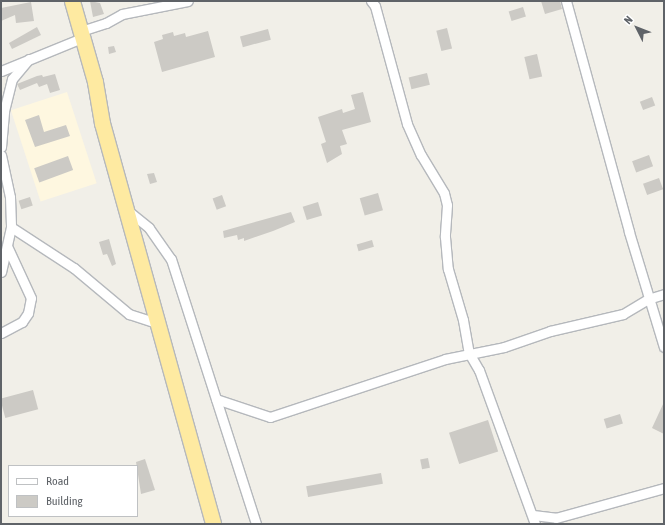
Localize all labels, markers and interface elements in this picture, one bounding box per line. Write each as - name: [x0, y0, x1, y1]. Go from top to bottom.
- north arrow: [617, 8, 657, 48]
- text: N: [621, 14, 635, 26]
- legend: [8, 465, 138, 517]
- text: Road: [46, 474, 69, 488]
- text: Building: [46, 494, 83, 508]

